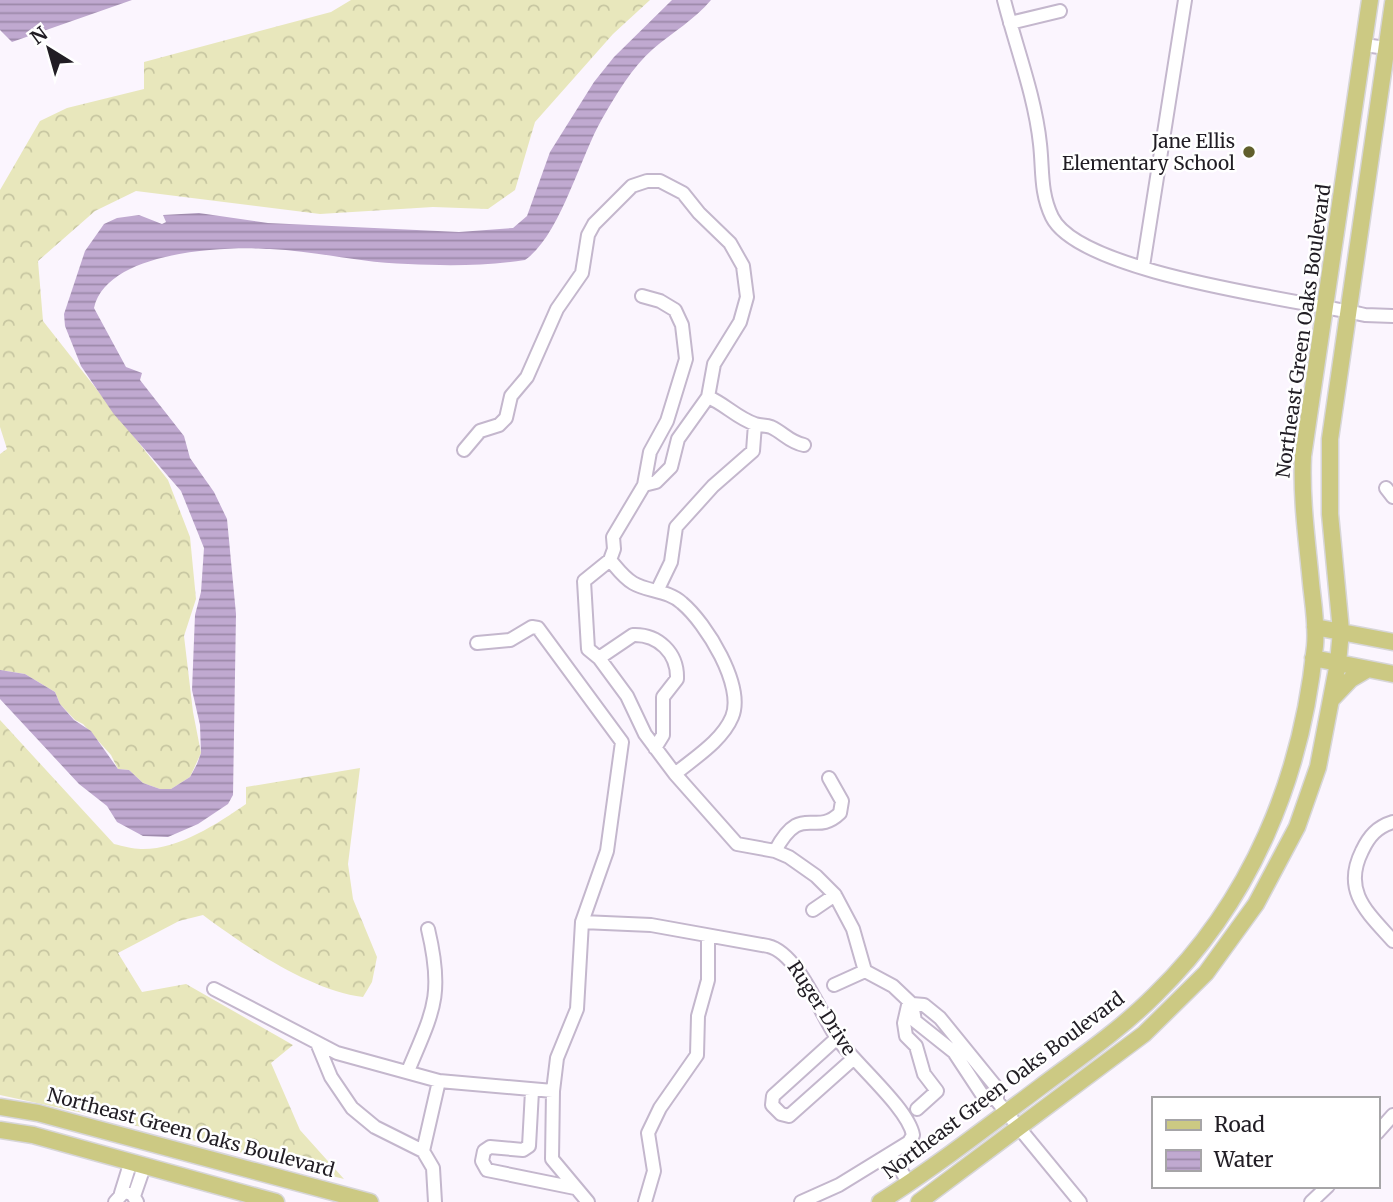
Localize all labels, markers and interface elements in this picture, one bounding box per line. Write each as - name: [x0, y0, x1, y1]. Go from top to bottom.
- north arrow: [14, 14, 84, 84]
- text: N: [26, 21, 52, 50]
- place label: Jane Ellis Elementary School: [1062, 129, 1235, 175]
- marker: Jane Ellis Elementary School: [1241, 144, 1257, 160]
- street label: Northeast Green Oaks Boulevard: [1270, 183, 1336, 479]
- street label: Ruger Drive: [782, 956, 862, 1060]
- street label: Northeast Green Oaks Boulevard: [877, 986, 1129, 1184]
- street label: Northeast Green Oaks Boulevard: [45, 1082, 337, 1182]
- legend: [1152, 1097, 1379, 1188]
- text: Road: [1214, 1111, 1265, 1138]
- text: Water: [1213, 1146, 1273, 1173]

